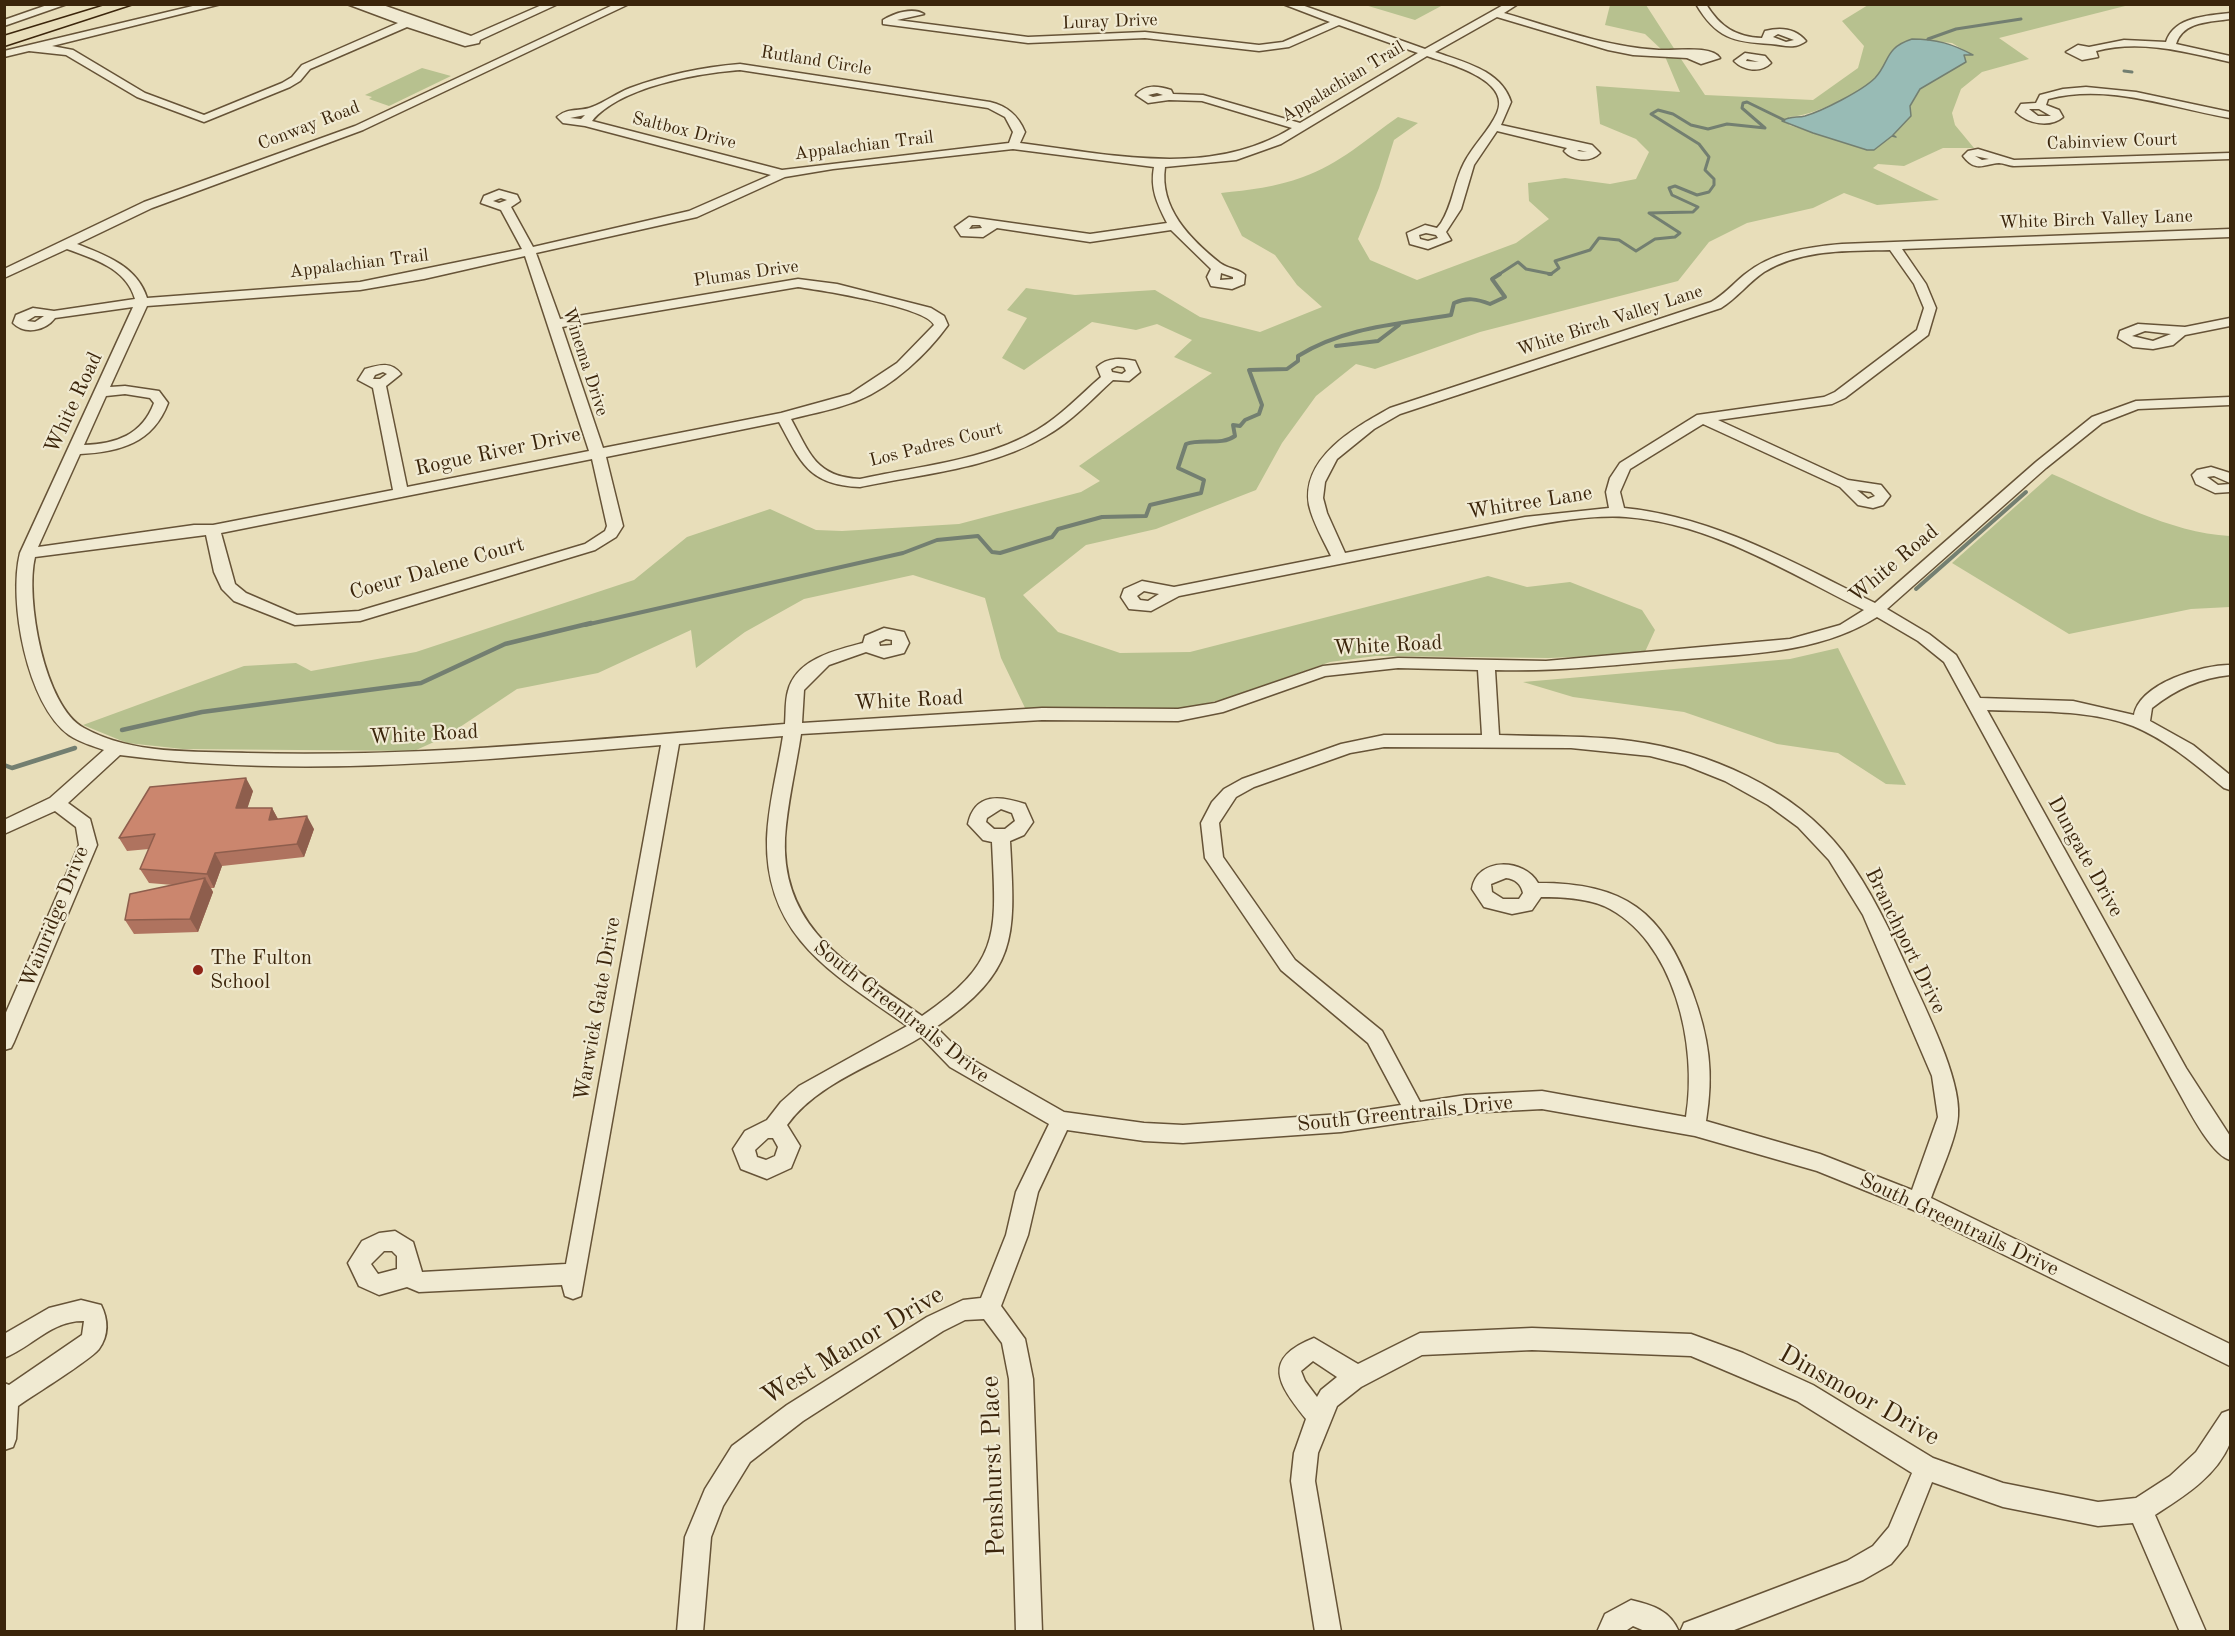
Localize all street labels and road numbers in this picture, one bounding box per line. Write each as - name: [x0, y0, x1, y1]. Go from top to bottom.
- street label: Luray Drive: [1062, 10, 1158, 34]
- street label: Appalachian Trail: [1277, 37, 1409, 127]
- street label: Rutland Circle: [759, 42, 873, 80]
- street label: Conway Road: [255, 97, 363, 155]
- street label: Saltbox Drive: [630, 108, 738, 154]
- street label: Appalachian Trail: [793, 127, 935, 165]
- street label: Cabinview Court: [2046, 129, 2178, 155]
- street label: White Birch Valley Lane: [1999, 206, 2193, 234]
- street label: Appalachian Trail: [288, 245, 430, 283]
- street label: Plumas Drive: [692, 256, 800, 292]
- street label: White Birch Valley Lane: [1515, 281, 1705, 361]
- street label: Winema Drive: [557, 305, 613, 419]
- street label: White Road: [40, 348, 108, 458]
- street label: Los Padres Court: [867, 418, 1005, 472]
- street label: Rogue River Drive: [413, 422, 583, 482]
- street label: Whitree Lane: [1466, 481, 1594, 525]
- street label: White Road: [1844, 519, 1944, 609]
- street label: Coeur Dalene Court: [347, 532, 527, 606]
- street label: White Road: [1333, 631, 1443, 661]
- street label: White Road: [854, 686, 964, 716]
- street label: White Road: [369, 720, 479, 750]
- street label: Dungate Drive: [2042, 792, 2128, 922]
- street label: Wainridge Drive: [15, 842, 95, 992]
- street label: Branchport Drive: [1859, 864, 1951, 1018]
- street label: Warwick Gate Drive: [569, 915, 627, 1103]
- street label: South Greentrails Drive: [808, 935, 994, 1089]
- street label: South Greentrails Drive: [1296, 1090, 1514, 1138]
- street label: South Greentrails Drive: [1855, 1168, 2063, 1282]
- street label: West Manor Drive: [756, 1279, 950, 1413]
- street label: Dinsmoor Drive: [1773, 1339, 1945, 1453]
- street label: Penshurst Place: [975, 1375, 1013, 1557]

